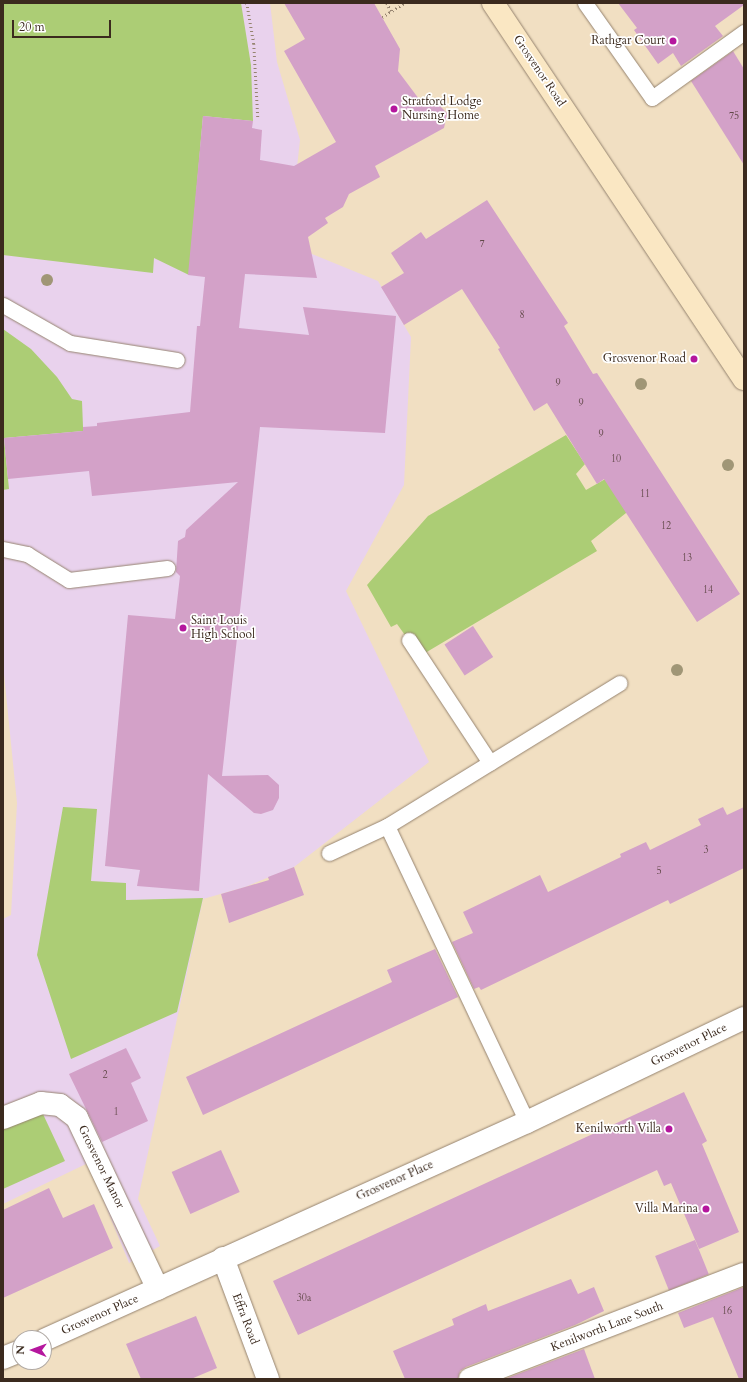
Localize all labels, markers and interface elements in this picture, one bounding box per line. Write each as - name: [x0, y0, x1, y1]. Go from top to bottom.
- scale bar: [14, 12, 113, 38]
- text: 20 m: [19, 19, 45, 35]
- street label: Grosvenor Road: [510, 32, 568, 110]
- place label: Rathgar Court: [591, 34, 665, 48]
- marker: Rathgar Court: [668, 36, 678, 46]
- place label: Stratford Lodge Nursing Home: [402, 95, 482, 123]
- marker: Stratford Lodge Nursing Home: [389, 104, 399, 114]
- house number: 75: [729, 111, 739, 123]
- house number: 7: [479, 239, 485, 251]
- house number: 8: [519, 310, 525, 322]
- place label: Grosvenor Road: [603, 352, 686, 366]
- marker: Grosvenor Road: [689, 354, 699, 364]
- house number: 9: [555, 378, 561, 390]
- house number: 9: [578, 398, 584, 410]
- house number: 9: [598, 429, 604, 441]
- house number: 10: [611, 454, 621, 466]
- house number: 11: [640, 489, 650, 501]
- house number: 12: [661, 521, 671, 533]
- house number: 13: [682, 553, 692, 565]
- house number: 14: [703, 585, 713, 597]
- place label: Saint Louis High School: [191, 614, 255, 642]
- marker: Saint Louis High School: [178, 623, 188, 633]
- house number: 3: [703, 845, 709, 857]
- house number: 5: [656, 866, 662, 878]
- street label: Grosvenor Place: [649, 1020, 729, 1070]
- house number: 2: [102, 1070, 108, 1082]
- house number: 1: [113, 1107, 119, 1119]
- place label: Kenilworth Villa: [576, 1122, 661, 1136]
- street label: Grosvenor Manor: [75, 1123, 127, 1211]
- marker: Kenilworth Villa: [664, 1124, 674, 1134]
- street label: Grosvenor Place: [354, 1158, 436, 1204]
- place label: Villa Marina: [635, 1202, 698, 1216]
- marker: Villa Marina: [701, 1204, 711, 1214]
- street label: Effra Road: [229, 1291, 261, 1347]
- street label: Grosvenor Place: [59, 1292, 141, 1338]
- house number: 30a: [297, 1293, 311, 1305]
- street label: Kenilworth Lane South: [549, 1299, 665, 1355]
- house number: 16: [722, 1306, 732, 1318]
- north arrow: [12, 1330, 52, 1370]
- text: N: [13, 1345, 28, 1355]

